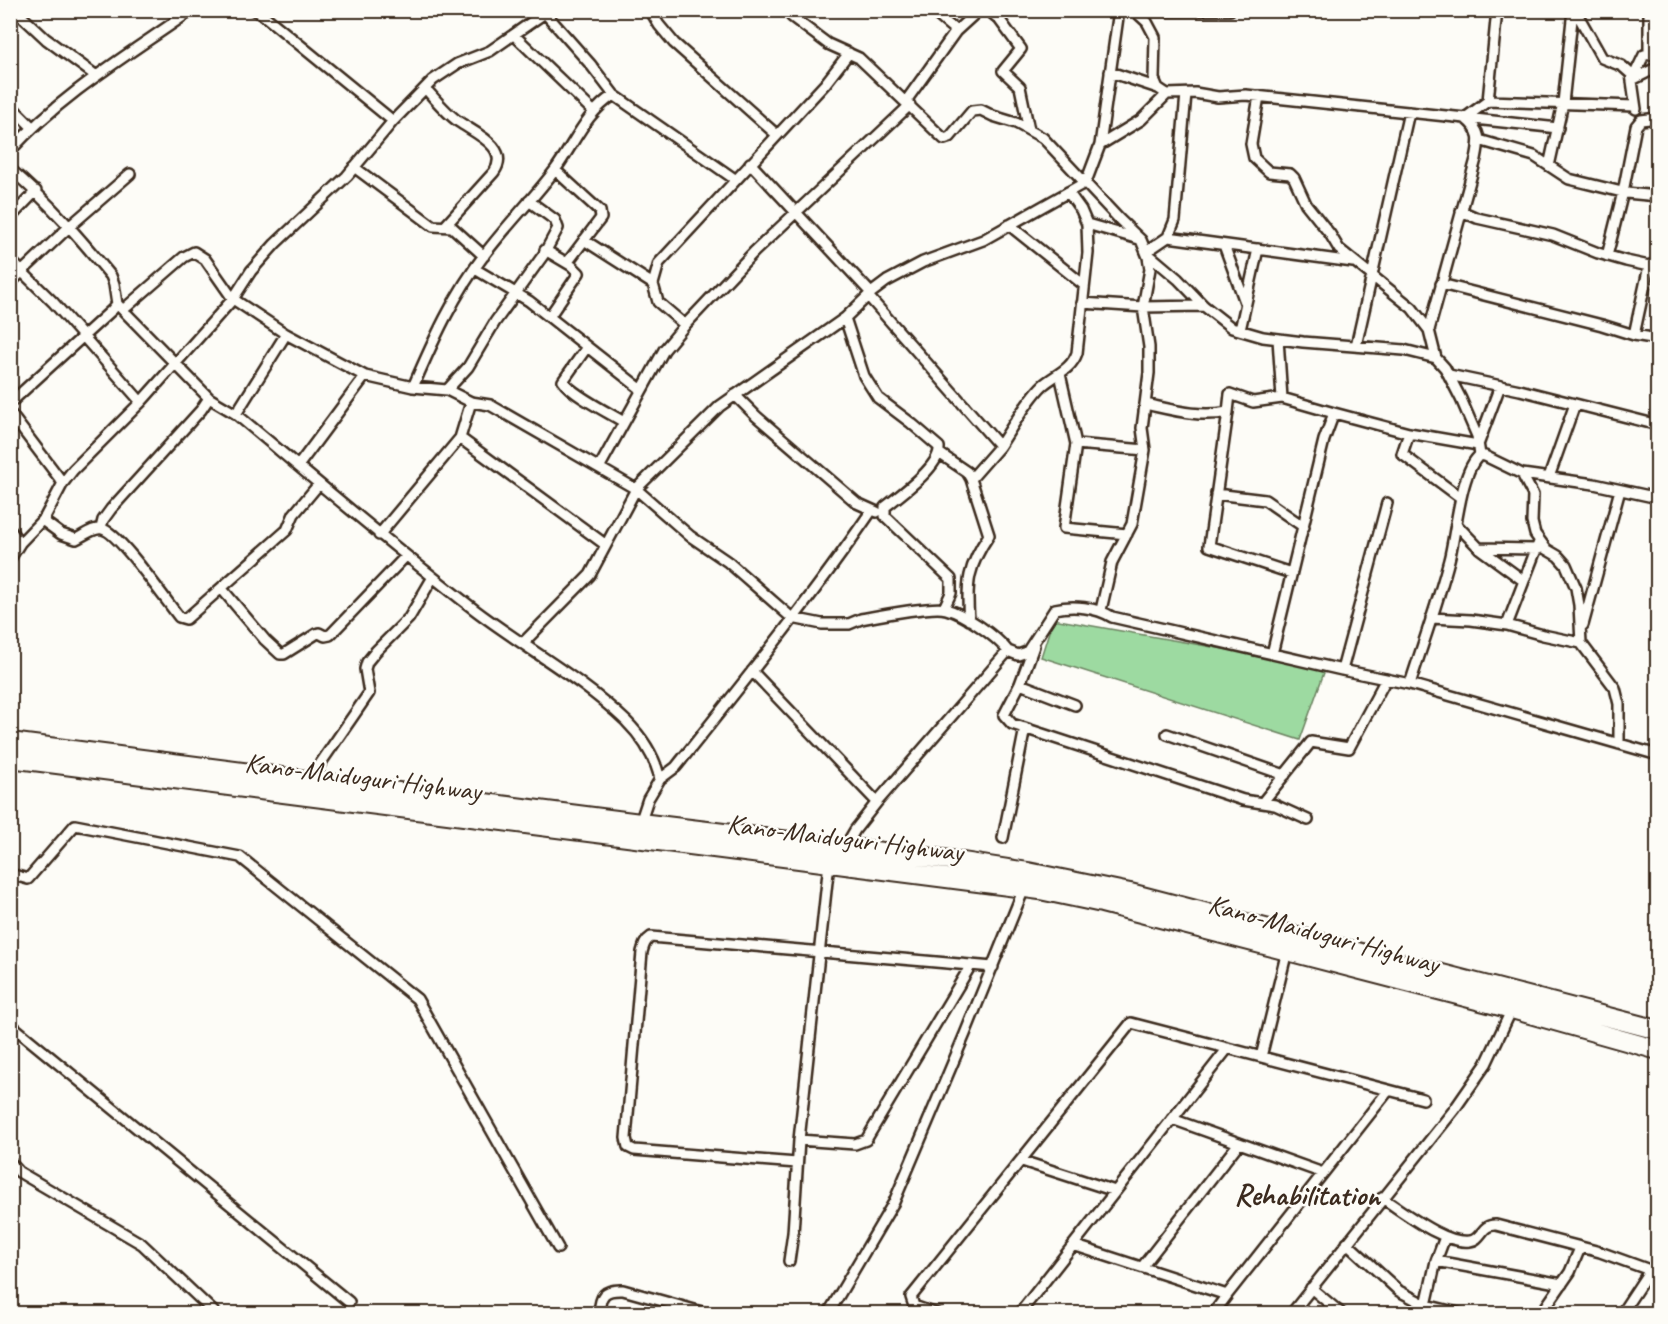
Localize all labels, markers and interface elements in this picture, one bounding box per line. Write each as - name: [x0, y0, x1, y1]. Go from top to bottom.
- street label: Kano-Maiduguri Highway: [243, 745, 485, 809]
- street label: Kano-Maiduguri Highway: [725, 806, 967, 870]
- street label: Kano-Maiduguri Highway: [1205, 886, 1445, 982]
- district label: Rehabilitation: [1234, 1176, 1382, 1214]

